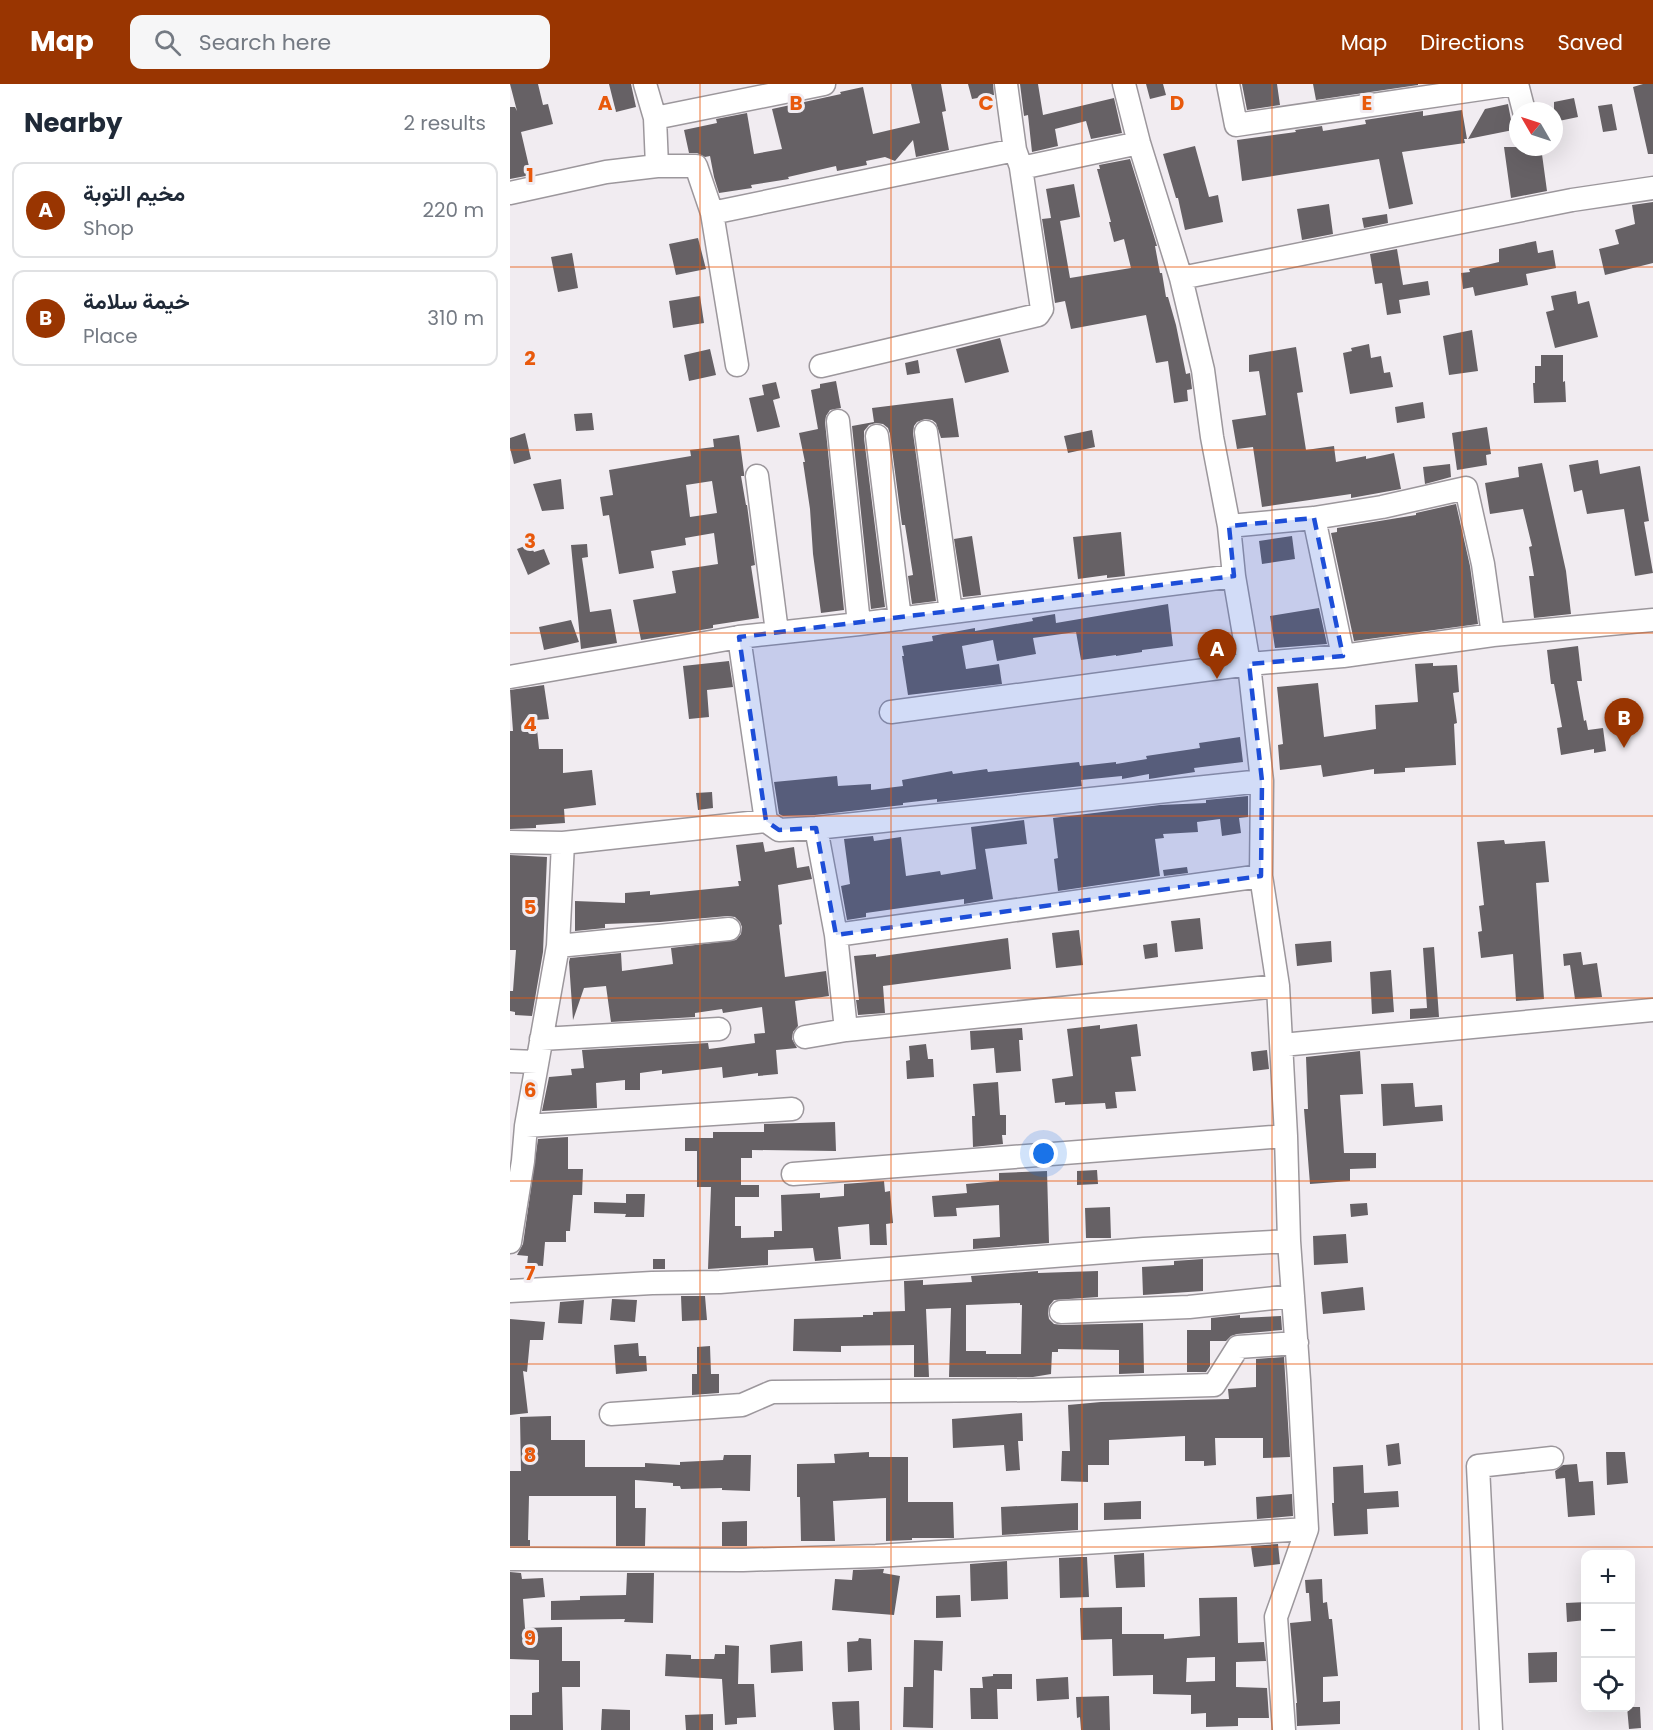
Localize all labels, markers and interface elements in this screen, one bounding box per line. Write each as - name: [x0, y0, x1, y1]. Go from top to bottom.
- search box: [130, 15, 550, 69]
- text: Map: [30, 22, 94, 61]
- icon: search: [151, 26, 184, 59]
- text: Search here: [199, 27, 331, 58]
- text: Map: [1341, 28, 1387, 57]
- text: Directions: [1420, 28, 1524, 57]
- text: Saved: [1557, 28, 1623, 57]
- text: A: [598, 89, 613, 117]
- text: B: [789, 89, 803, 117]
- text: C: [978, 89, 994, 117]
- text: D: [1170, 89, 1184, 117]
- text: E: [1362, 89, 1372, 117]
- north arrow: [1509, 102, 1563, 156]
- text: Nearby: [24, 105, 122, 141]
- text: 2 results: [403, 109, 486, 137]
- text: 1: [526, 161, 534, 189]
- text: مخيم التوبة: [83, 178, 185, 209]
- text: A: [38, 196, 53, 224]
- text: 220 m: [423, 196, 484, 224]
- text: Shop: [83, 214, 134, 242]
- text: خيمة سلامة: [83, 286, 190, 317]
- text: B: [39, 304, 52, 332]
- text: 310 m: [427, 304, 484, 332]
- text: Place: [83, 322, 138, 350]
- text: 2: [524, 344, 536, 372]
- text: 3: [524, 527, 536, 555]
- pin: A: [1198, 630, 1236, 679]
- pin: B: [1604, 698, 1644, 748]
- text: 4: [523, 710, 537, 738]
- text: 5: [524, 893, 537, 921]
- text: 6: [524, 1076, 536, 1104]
- your location: [1029, 1139, 1058, 1168]
- text: 7: [525, 1259, 536, 1287]
- text: 8: [524, 1441, 536, 1469]
- map controls: [1581, 1550, 1635, 1712]
- button: +: [1581, 1550, 1635, 1604]
- button: −: [1581, 1604, 1635, 1658]
- text: 9: [524, 1624, 536, 1652]
- button: locate: [1581, 1658, 1635, 1712]

